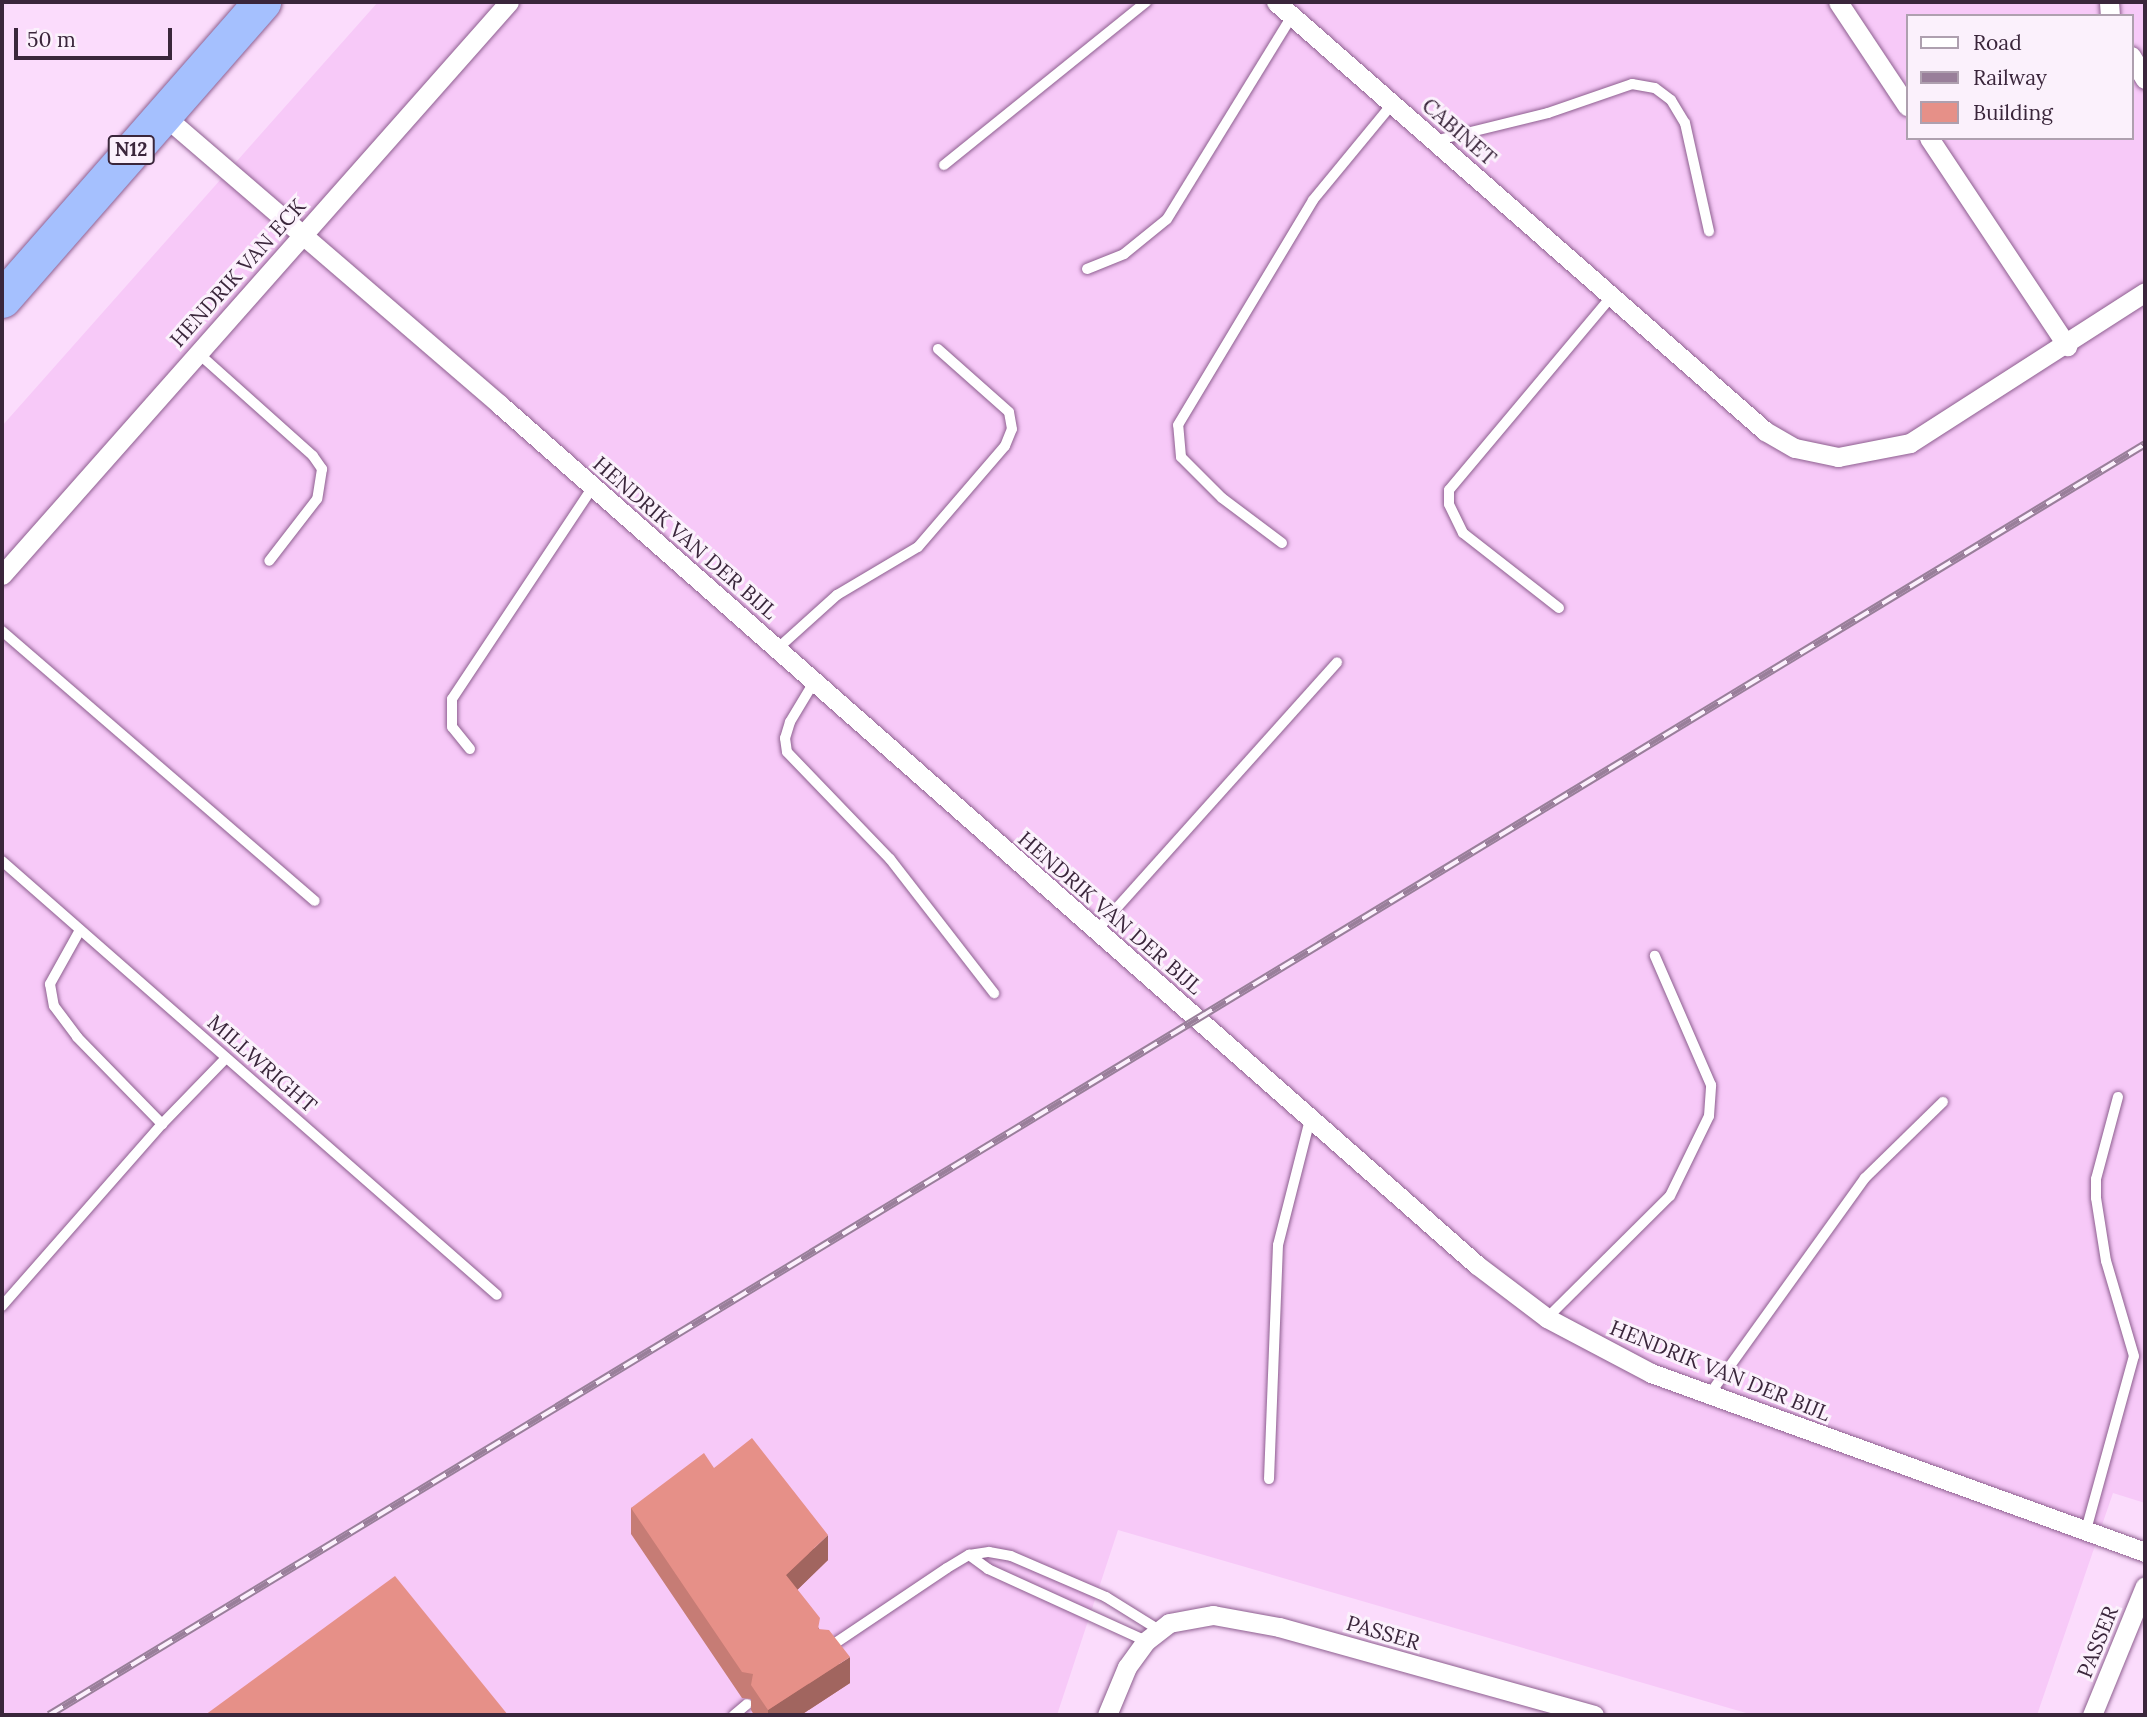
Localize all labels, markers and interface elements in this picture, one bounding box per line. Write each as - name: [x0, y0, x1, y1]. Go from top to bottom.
- scale bar: [18, 14, 175, 58]
- legend: [1906, 14, 2133, 140]
- text: 50 m: [27, 26, 76, 53]
- text: Road: [1973, 29, 2022, 56]
- text: Railway: [1973, 64, 2047, 91]
- street label: CABINET: [1417, 93, 1501, 171]
- text: Building: [1973, 99, 2053, 126]
- road number: N12: [106, 134, 156, 166]
- street label: HENDRIK VAN ECK: [165, 194, 311, 352]
- street label: HENDRIK VAN DER BIJL: [588, 451, 782, 625]
- street label: HENDRIK VAN DER BIJL: [1013, 826, 1207, 1000]
- street label: MILLWRIGHT: [202, 1010, 322, 1118]
- street label: HENDRIK VAN DER BIJL: [1606, 1315, 1834, 1427]
- street label: PASSER: [2072, 1602, 2124, 1682]
- street label: PASSER: [1343, 1611, 1423, 1655]

